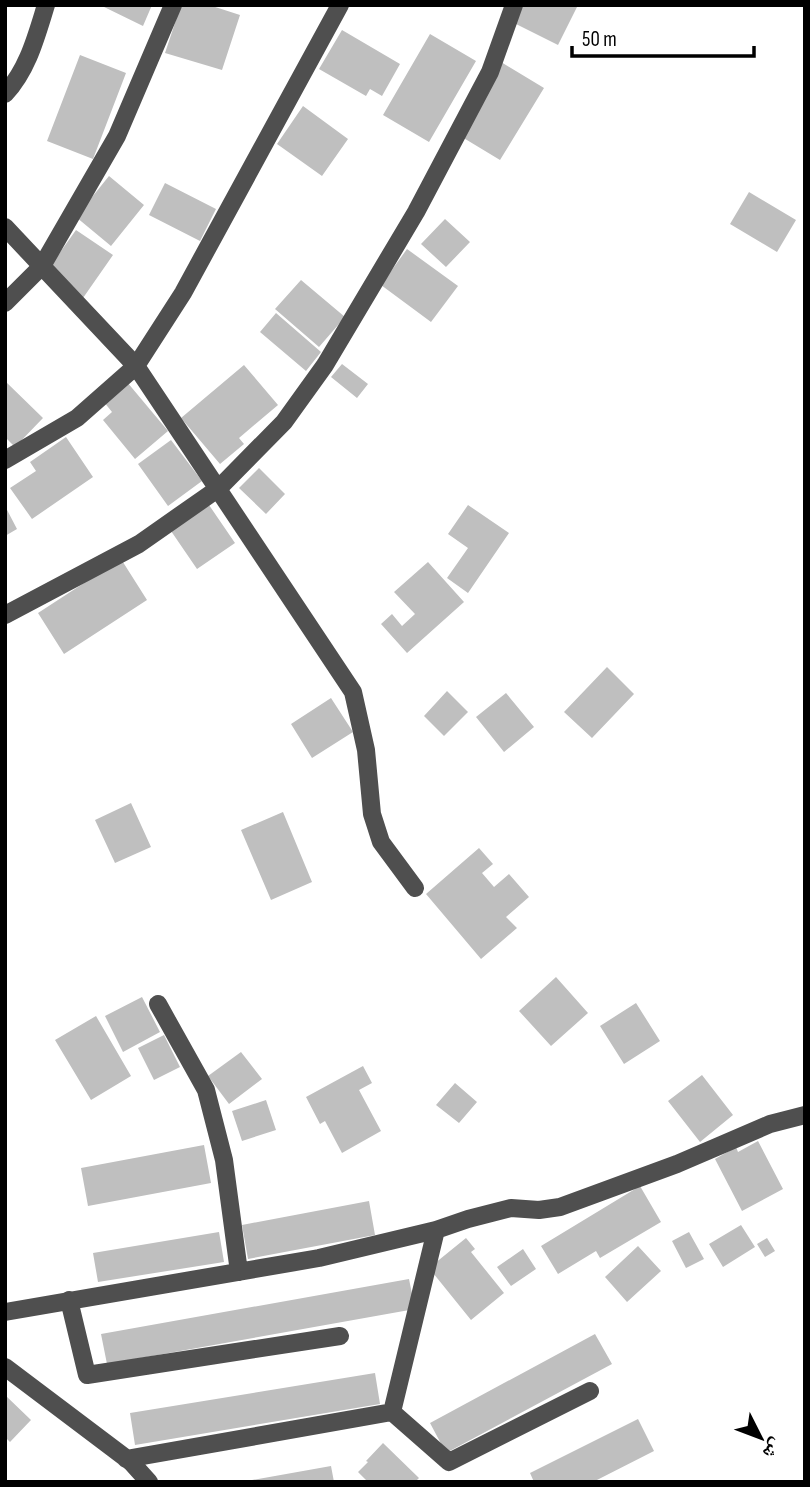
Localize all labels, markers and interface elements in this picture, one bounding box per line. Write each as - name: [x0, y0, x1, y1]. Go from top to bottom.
- scale bar: [572, 14, 754, 58]
- text: 50 m: [582, 27, 617, 52]
- north arrow: [726, 1403, 796, 1473]
- text: ش: [757, 1433, 788, 1464]

